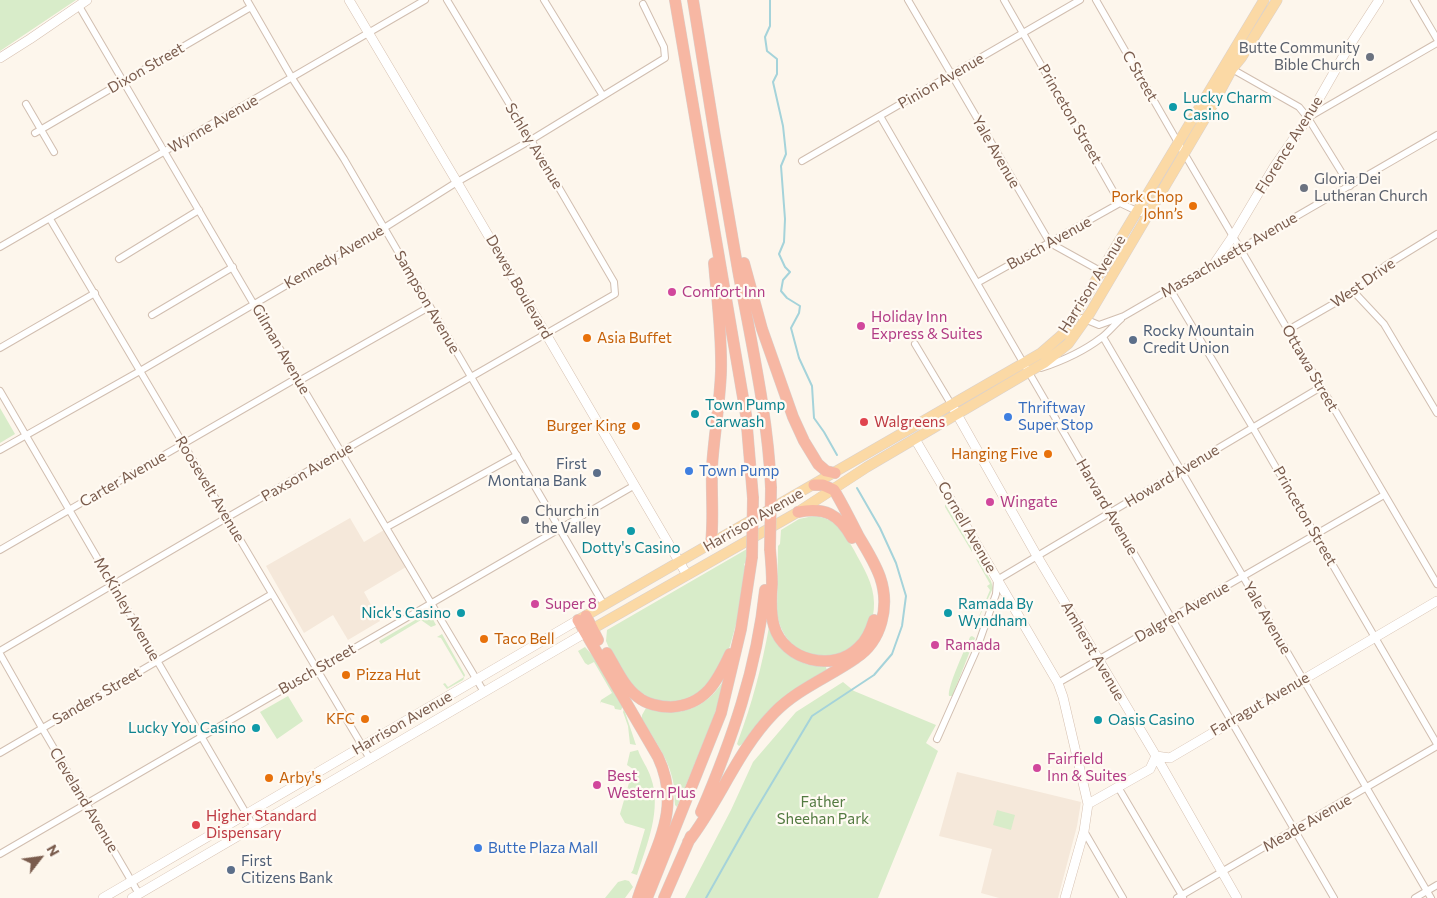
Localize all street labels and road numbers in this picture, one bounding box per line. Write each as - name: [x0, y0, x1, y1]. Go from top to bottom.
- street label: Dixon Street: [105, 39, 187, 97]
- street label: C Street: [1118, 47, 1162, 105]
- street label: Pinion Avenue: [895, 49, 987, 113]
- street label: Princeton Street: [1034, 61, 1106, 167]
- street label: Wynne Avenue: [165, 91, 261, 157]
- street label: Florence Avenue: [1252, 93, 1326, 197]
- street label: Schley Avenue: [501, 100, 567, 192]
- street label: Yale Avenue: [968, 113, 1024, 191]
- street label: Massachusetts Avenue: [1158, 209, 1300, 301]
- street label: Busch Avenue: [1004, 212, 1094, 274]
- street label: Kennedy Avenue: [281, 221, 387, 293]
- street label: Dewey Boulevard: [482, 232, 556, 342]
- street label: Harrison Avenue: [1055, 232, 1129, 336]
- street label: Sampson Avenue: [390, 247, 464, 357]
- street label: West Drive: [1327, 254, 1399, 312]
- street label: Gilman Avenue: [248, 301, 314, 397]
- street label: Ottawa Street: [1278, 321, 1342, 415]
- street label: Roosevelt Avenue: [171, 433, 249, 545]
- street label: Paxson Avenue: [258, 439, 356, 505]
- street label: Howard Avenue: [1122, 441, 1222, 511]
- street label: Carter Avenue: [77, 447, 169, 511]
- street label: Harvard Avenue: [1072, 456, 1142, 558]
- street label: Princeton Street: [1269, 463, 1341, 569]
- street label: Cornell Avenue: [934, 478, 1000, 576]
- street label: Harrison Avenue: [700, 484, 806, 556]
- street label: McKinley Avenue: [90, 554, 164, 664]
- street label: Dalgren Avenue: [1132, 578, 1232, 646]
- street label: Yale Avenue: [1239, 579, 1295, 657]
- street label: Amherst Avenue: [1057, 598, 1129, 704]
- street label: Busch Street: [275, 640, 359, 698]
- street label: Sanders Street: [49, 663, 145, 729]
- street label: Farragut Avenue: [1207, 668, 1313, 740]
- street label: Harrison Avenue: [349, 687, 455, 759]
- street label: Cleveland Avenue: [46, 744, 122, 856]
- street label: Meade Avenue: [1259, 790, 1355, 856]

